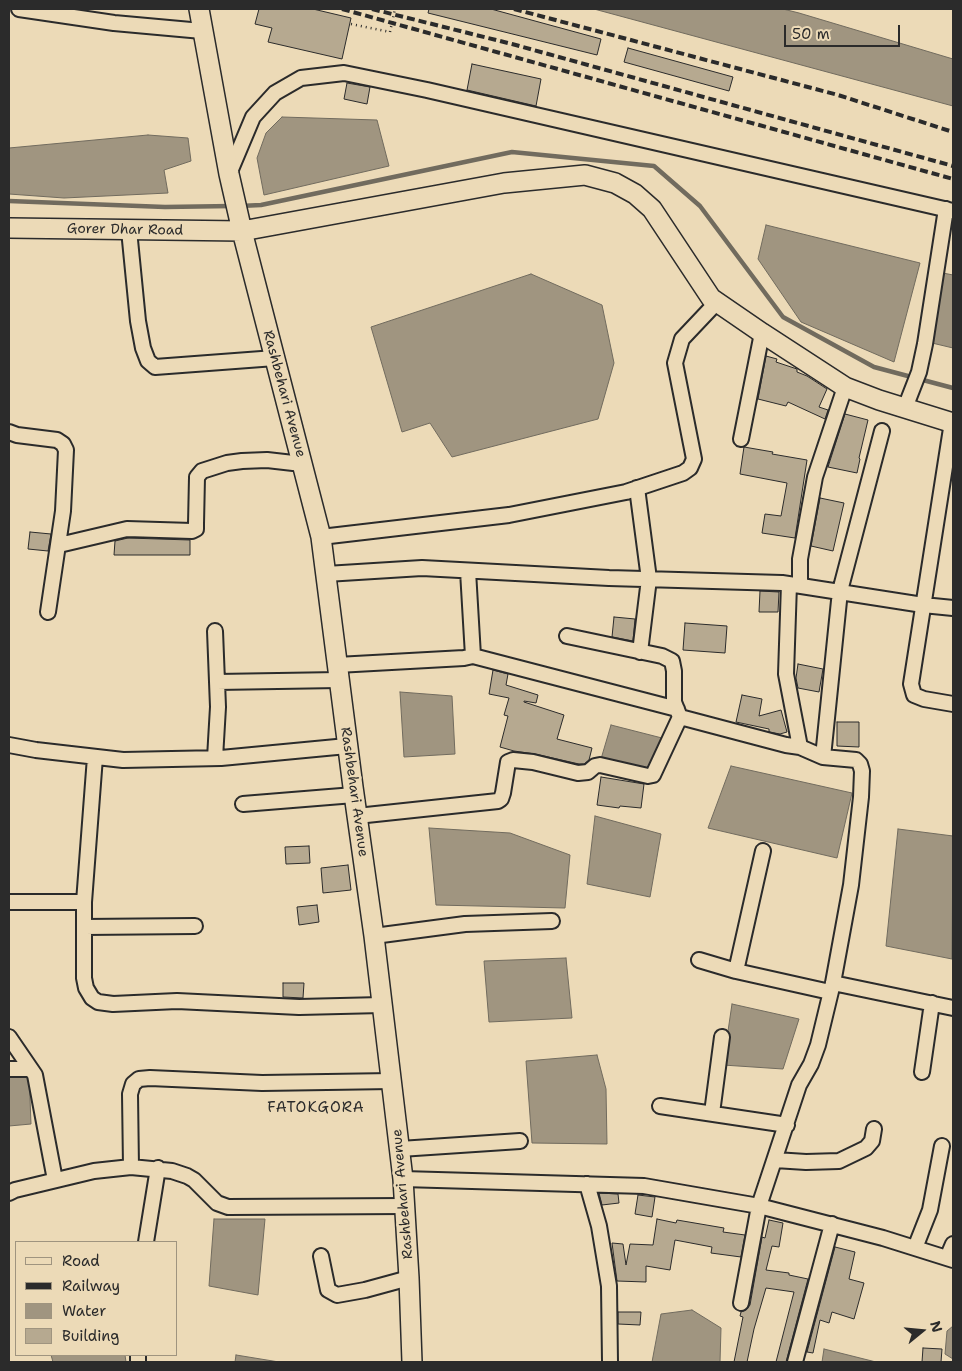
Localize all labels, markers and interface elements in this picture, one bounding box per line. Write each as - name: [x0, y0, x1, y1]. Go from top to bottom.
- scale bar: [787, 15, 903, 47]
- text: 50 m: [792, 24, 830, 44]
- street label: Gorer Dhar Road: [67, 221, 183, 239]
- street label: Rashbehari Avenue: [259, 329, 309, 459]
- street label: Rashbehari Avenue: [337, 726, 371, 858]
- district label: FATOKGORA: [266, 1099, 366, 1117]
- street label: Rashbehari Avenue: [389, 1128, 417, 1260]
- legend: [15, 1241, 178, 1356]
- text: Road: [62, 1251, 100, 1271]
- text: Railway: [62, 1276, 120, 1296]
- text: Water: [62, 1301, 106, 1321]
- north arrow: [897, 1306, 947, 1356]
- text: N: [926, 1319, 947, 1335]
- text: Building: [62, 1326, 119, 1346]

